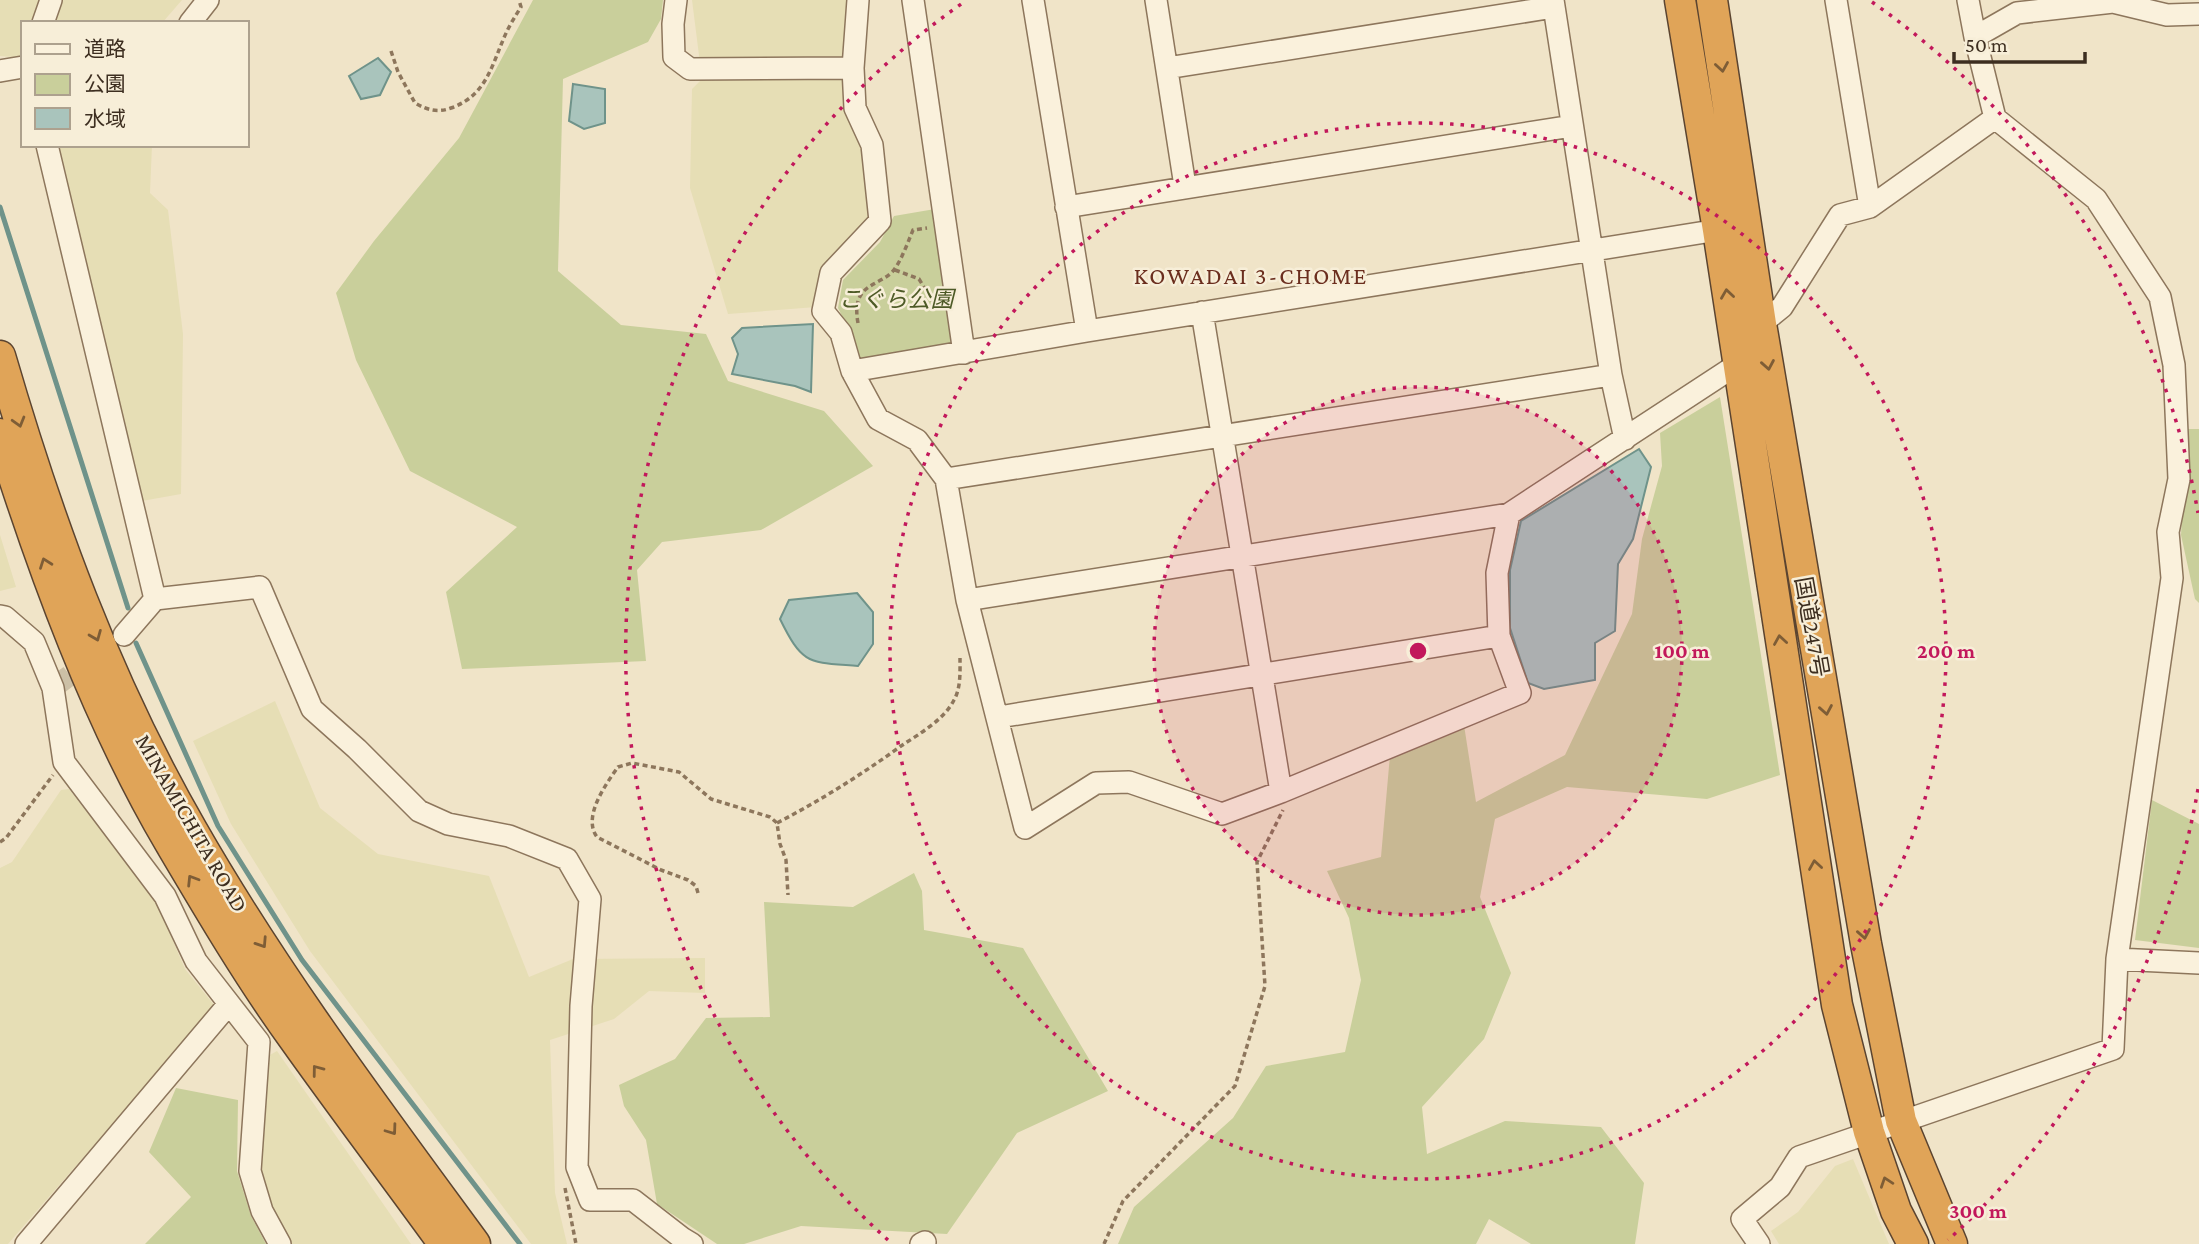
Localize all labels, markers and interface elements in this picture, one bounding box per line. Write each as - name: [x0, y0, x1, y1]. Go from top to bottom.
- legend: [21, 21, 248, 147]
- scale bar: [1954, 21, 2085, 65]
- text: 50 m: [1965, 33, 2008, 57]
- text: 道路: [84, 37, 126, 61]
- one-way arrow: [1714, 62, 1729, 73]
- text: 公園: [84, 72, 126, 96]
- text: 水域: [84, 107, 126, 131]
- district label: KOWADAI 3-CHOME: [1134, 262, 1368, 289]
- park label: こぐら公園: [839, 286, 957, 312]
- one-way arrow: [1720, 288, 1735, 300]
- one-way arrow: [1760, 359, 1775, 371]
- one-way arrow: [11, 415, 26, 427]
- one-way arrow: [39, 558, 53, 570]
- street label: 国道247号: [1790, 575, 1834, 679]
- one-way arrow: [88, 628, 102, 641]
- one-way arrow: [1773, 634, 1788, 646]
- centre of rings: [1406, 639, 1430, 663]
- text: 100 m: [1654, 639, 1710, 663]
- text: 200 m: [1917, 639, 1975, 663]
- one-way arrow: [1818, 704, 1833, 716]
- street label: MINAMICHITA ROAD: [130, 729, 254, 917]
- one-way arrow: [1808, 859, 1823, 871]
- one-way arrow: [188, 874, 201, 887]
- one-way arrow: [1856, 928, 1871, 940]
- one-way arrow: [254, 935, 266, 948]
- one-way arrow: [313, 1065, 325, 1078]
- one-way arrow: [384, 1122, 396, 1135]
- one-way arrow: [1880, 1176, 1894, 1188]
- text: 300 m: [1949, 1199, 2007, 1223]

